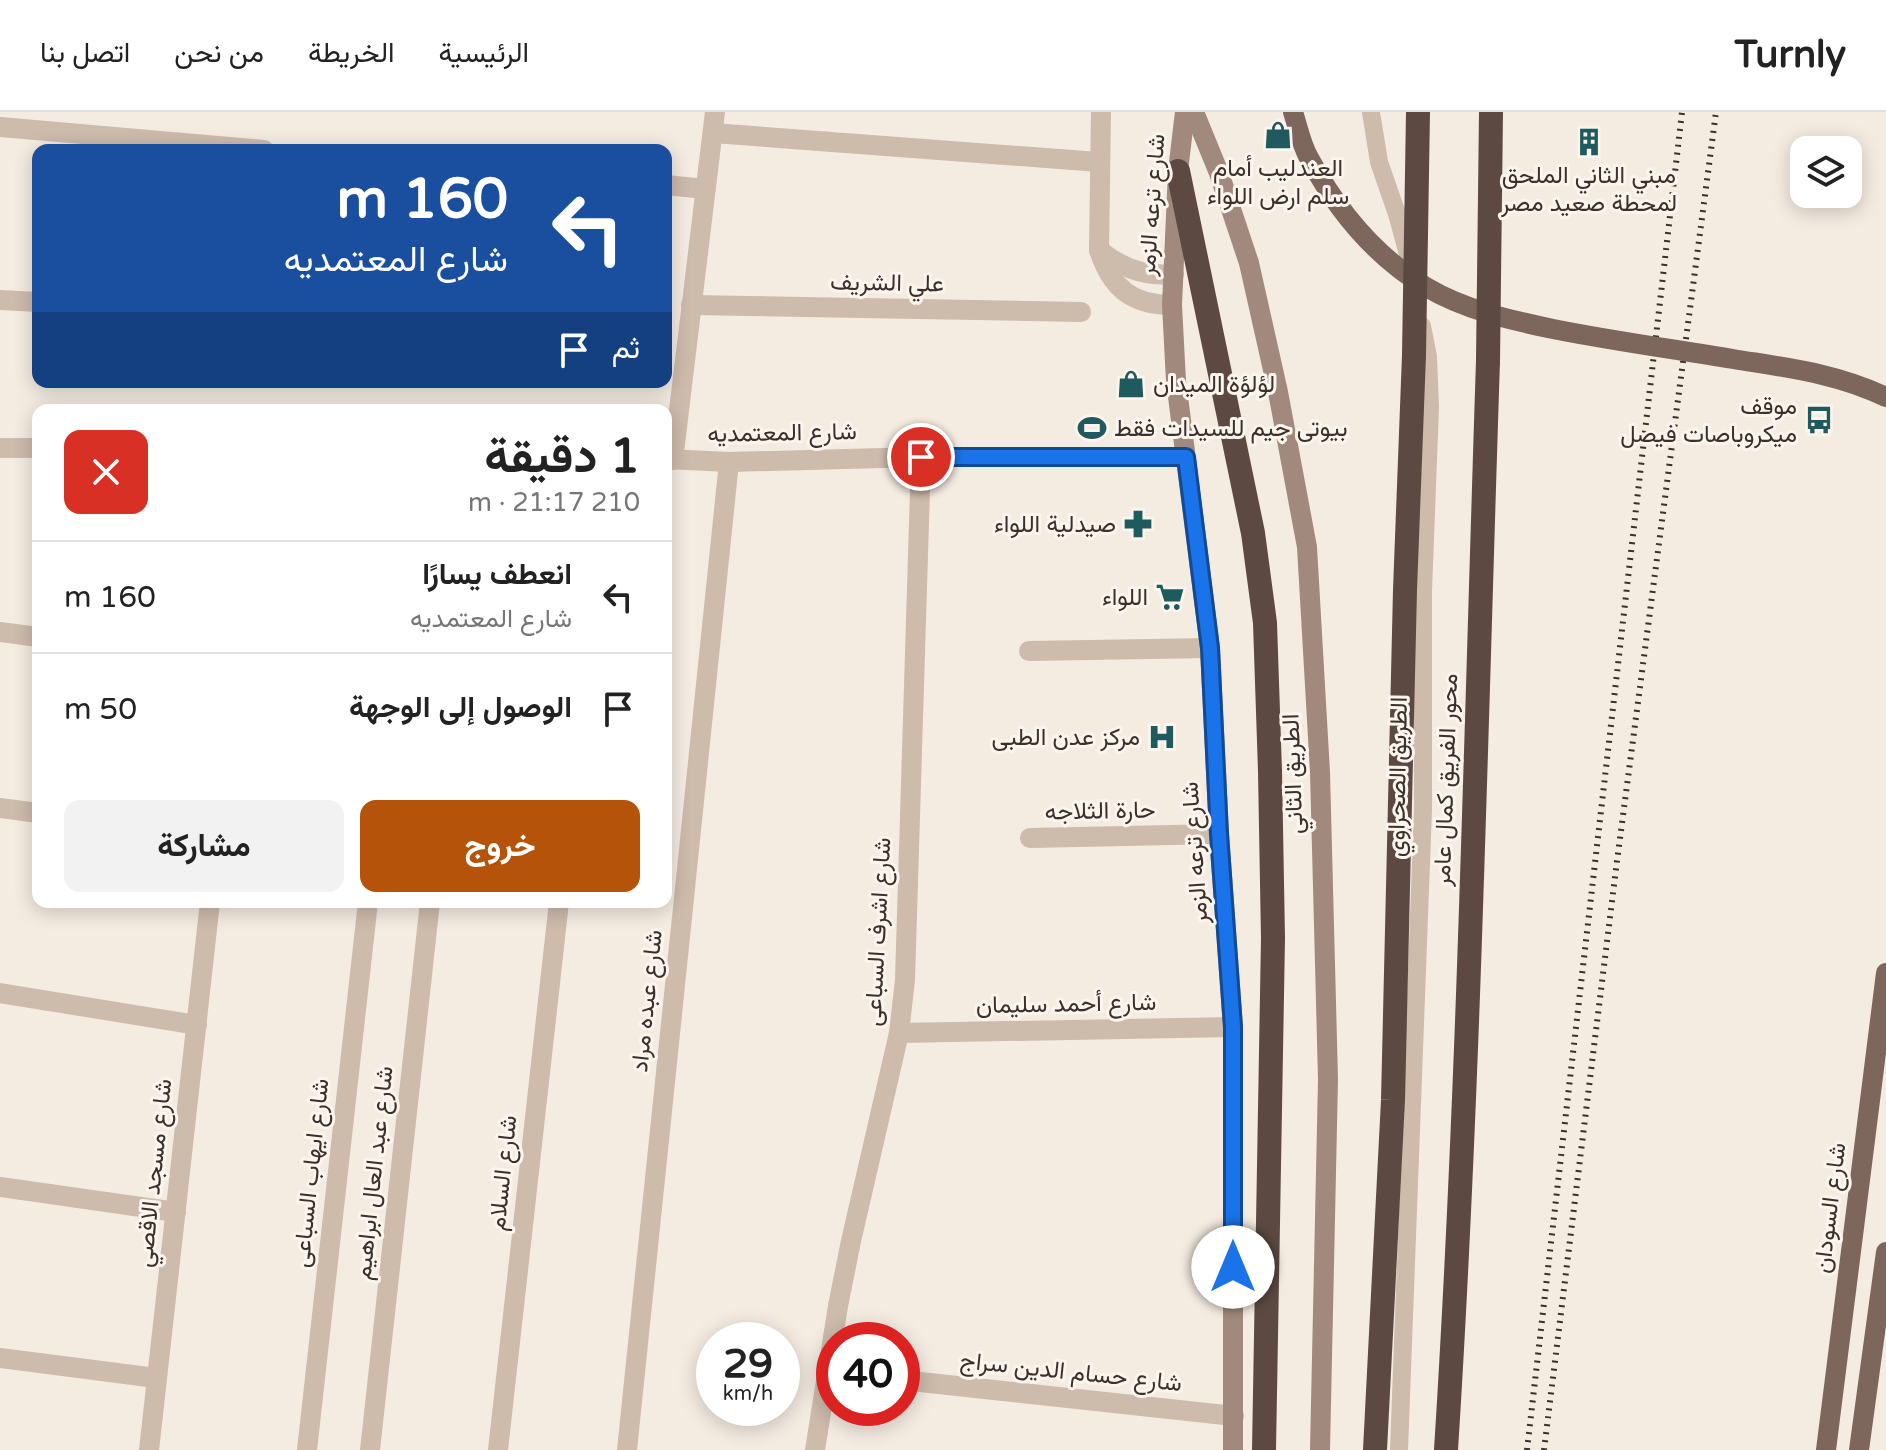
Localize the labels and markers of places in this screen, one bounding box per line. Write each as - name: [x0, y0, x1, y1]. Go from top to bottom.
- shop icon: العندليب أمام سلم ارض اللواء: [1263, 120, 1293, 150]
- building icon: مبني الثاني الملحق لمحطة صعيد مصر: [1574, 127, 1604, 157]
- place label: العندليب أمام سلم ارض اللواء: [1207, 154, 1349, 212]
- place label: مبني الثاني الملحق لمحطة صعيد مصر: [1500, 161, 1677, 218]
- shop icon: لؤلؤة الميدان: [1116, 369, 1146, 399]
- place label: لؤلؤة الميدان: [1153, 370, 1275, 399]
- place label: موقف ميكروباصات فيصل: [1620, 392, 1797, 449]
- bus stop icon: موقف ميكروباصات فيصل: [1804, 405, 1834, 435]
- sports icon: بيوتى جيم للسيدات فقط: [1077, 413, 1107, 443]
- place label: بيوتى جيم للسيدات فقط: [1114, 414, 1347, 444]
- pin: [887, 423, 955, 491]
- pharmacy icon: صيدلية اللواء: [1123, 509, 1153, 539]
- place label: صيدلية اللواء: [994, 510, 1116, 539]
- supermarket icon: اللواء: [1155, 582, 1185, 612]
- place label: اللواء: [1102, 583, 1148, 612]
- hospital icon: مركز عدن الطبى: [1147, 722, 1177, 752]
- place label: مركز عدن الطبى: [991, 723, 1140, 752]

